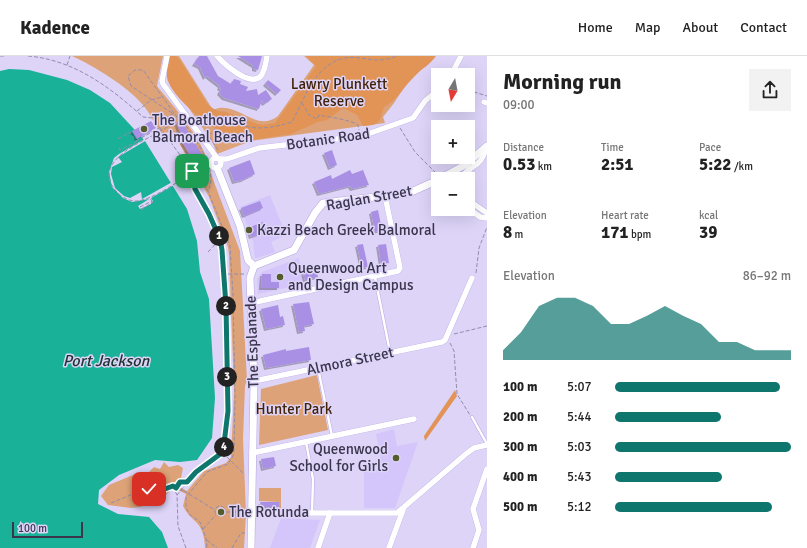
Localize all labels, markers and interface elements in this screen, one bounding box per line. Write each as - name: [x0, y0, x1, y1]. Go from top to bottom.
- text: Kadence: [20, 16, 90, 40]
- text: Home: [578, 19, 613, 36]
- text: Map: [635, 19, 660, 36]
- text: About: [682, 19, 718, 36]
- text: Contact: [740, 19, 787, 36]
- north arrow: [431, 68, 475, 112]
- map controls: [431, 68, 475, 216]
- text: Morning run: [503, 68, 622, 95]
- button: share: [749, 69, 791, 111]
- park label: Lawry Plunkett Reserve: [291, 75, 387, 110]
- text: 09:00: [503, 97, 535, 113]
- place label: The Boathouse Balmoral Beach: [152, 111, 253, 146]
- button: +: [431, 120, 475, 164]
- marker: The Boathouse Balmoral Beach: [139, 124, 149, 134]
- street label: Botanic Road: [285, 124, 371, 154]
- text: Distance: [503, 141, 544, 154]
- text: Time: [601, 141, 624, 154]
- text: Pace: [699, 141, 721, 154]
- pin: [175, 154, 209, 188]
- text: 0.53: [503, 154, 535, 175]
- text: 2:51: [601, 154, 634, 175]
- text: 5:22: [699, 154, 732, 175]
- icon: arrive: [181, 160, 203, 182]
- text: km: [535, 160, 552, 173]
- text: /km: [732, 160, 753, 173]
- button: −: [431, 172, 475, 216]
- street label: Raglan Street: [325, 182, 413, 214]
- text: Elevation: [503, 209, 547, 222]
- text: Heart rate: [601, 209, 649, 222]
- text: kcal: [699, 209, 718, 222]
- place label: Kazzi Beach Greek Balmoral: [257, 221, 436, 239]
- text: 8: [503, 222, 512, 243]
- text: 171: [601, 222, 629, 243]
- text: 39: [699, 222, 717, 243]
- marker: Kazzi Beach Greek Balmoral: [244, 225, 254, 235]
- pin: 1: [209, 226, 229, 246]
- text: m: [512, 228, 523, 241]
- text: bpm: [629, 228, 651, 241]
- text: 1: [216, 229, 222, 242]
- place label: Queenwood Art and Design Campus: [288, 259, 414, 294]
- text: Elevation: [503, 268, 555, 284]
- text: 86–92 m: [743, 268, 791, 284]
- marker: Queenwood Art and Design Campus: [275, 272, 285, 282]
- street label: The Esplanade: [241, 295, 263, 389]
- pin: 2: [216, 296, 236, 316]
- text: 2: [223, 299, 229, 312]
- street label: Almora Street: [305, 343, 395, 379]
- water label: Port Jackson: [63, 351, 151, 371]
- pin: 3: [217, 367, 237, 387]
- text: 3: [224, 370, 230, 383]
- text: 100 m: [503, 379, 537, 395]
- text: 5:07: [567, 379, 592, 395]
- park label: Hunter Park: [256, 400, 333, 418]
- text: 200 m: [503, 409, 537, 425]
- text: 5:44: [567, 409, 592, 425]
- pin: 4: [214, 437, 234, 457]
- text: 300 m: [503, 439, 537, 455]
- text: 5:03: [567, 439, 592, 455]
- text: 4: [221, 440, 227, 453]
- place label: Queenwood School for Girls: [289, 440, 388, 475]
- marker: Queenwood School for Girls: [391, 453, 401, 463]
- text: 400 m: [503, 469, 537, 485]
- text: 5:43: [567, 469, 592, 485]
- pin: [132, 472, 166, 506]
- icon: check: [138, 478, 160, 500]
- text: 500 m: [503, 499, 537, 515]
- text: 5:12: [567, 499, 592, 515]
- place label: The Rotunda: [229, 503, 309, 521]
- marker: The Rotunda: [216, 507, 226, 517]
- scale bar: [12, 520, 83, 539]
- text: 100 m: [18, 522, 47, 535]

